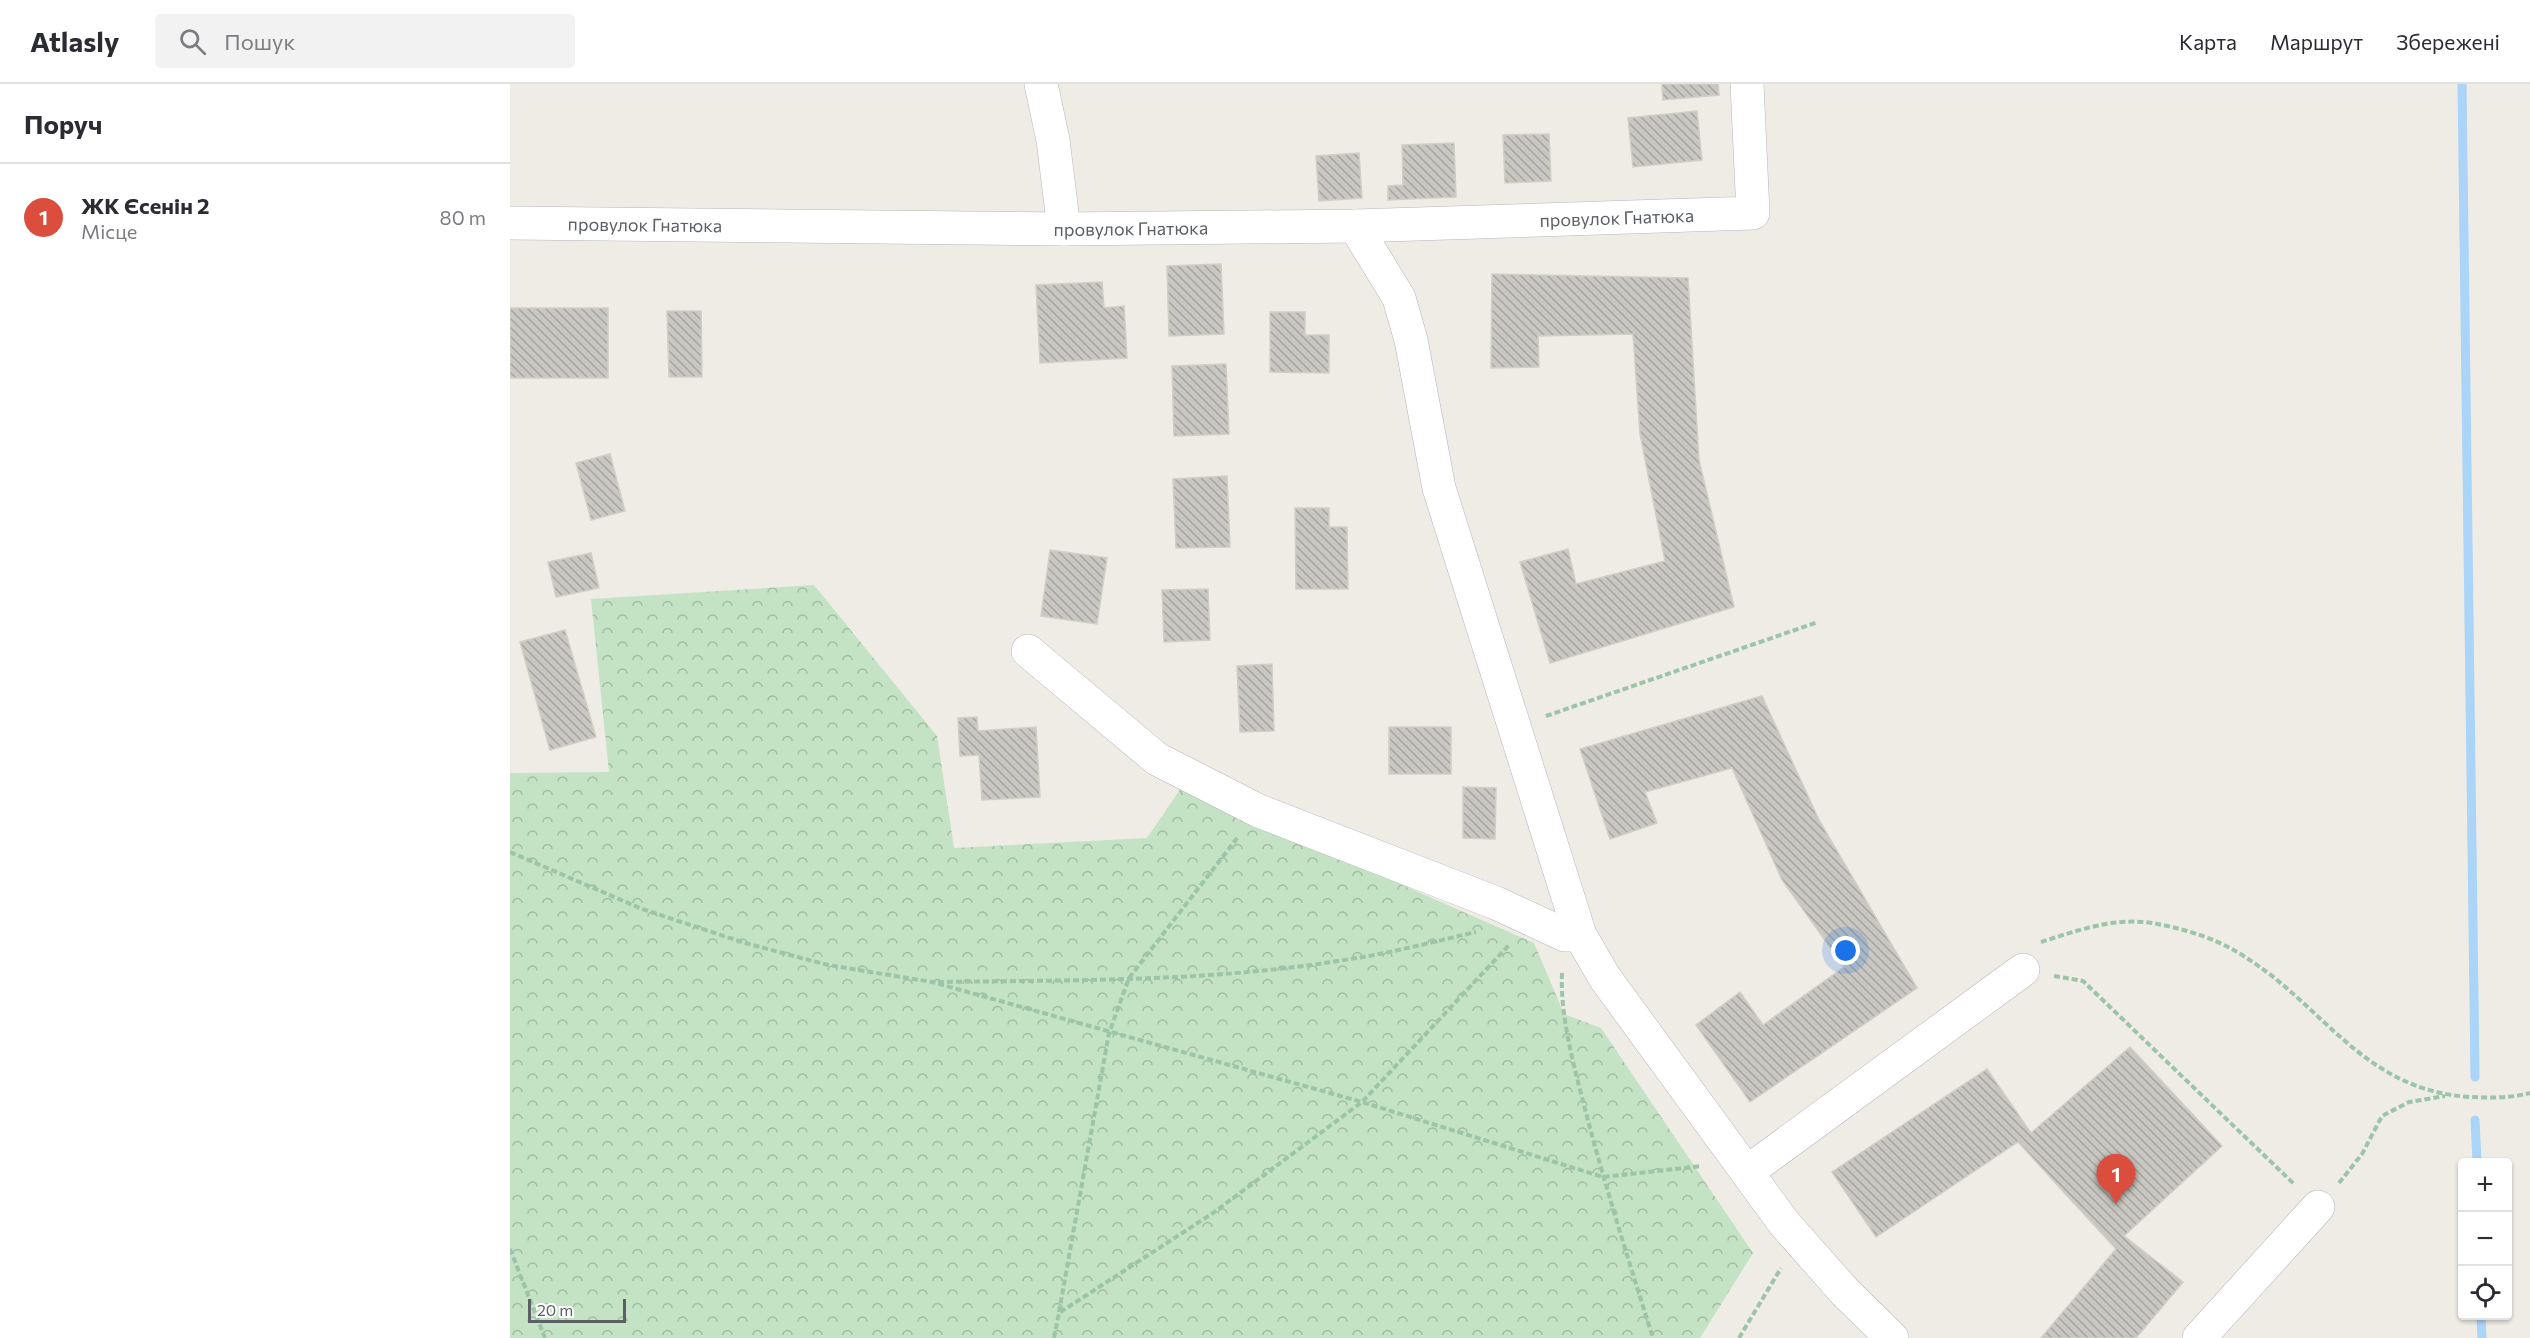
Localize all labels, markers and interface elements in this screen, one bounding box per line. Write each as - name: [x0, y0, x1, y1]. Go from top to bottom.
- search box: [155, 14, 575, 68]
- text: Atlasly: [30, 24, 119, 58]
- icon: search: [176, 25, 209, 58]
- text: Пошук: [224, 28, 295, 55]
- text: Карта: [2179, 29, 2237, 54]
- text: Маршрут: [2270, 29, 2363, 54]
- text: Збережені: [2396, 29, 2500, 54]
- text: Поруч: [24, 108, 102, 139]
- text: ЖК Єсенін 2: [81, 192, 210, 219]
- street label: провулок Гнатюка: [1539, 204, 1694, 231]
- text: 1: [39, 205, 48, 229]
- text: 80 m: [440, 205, 486, 229]
- street label: провулок Гнатюка: [568, 213, 722, 236]
- street label: провулок Гнатюка: [1054, 217, 1208, 240]
- text: Місце: [81, 219, 137, 243]
- your location: [1831, 936, 1860, 965]
- pin: 1: [2096, 1154, 2136, 1204]
- map controls: [2458, 1158, 2512, 1320]
- button: +: [2458, 1158, 2512, 1212]
- button: −: [2458, 1212, 2512, 1266]
- button: locate: [2458, 1266, 2512, 1320]
- scale bar: [528, 1296, 626, 1324]
- text: 20 m: [537, 1300, 573, 1319]

